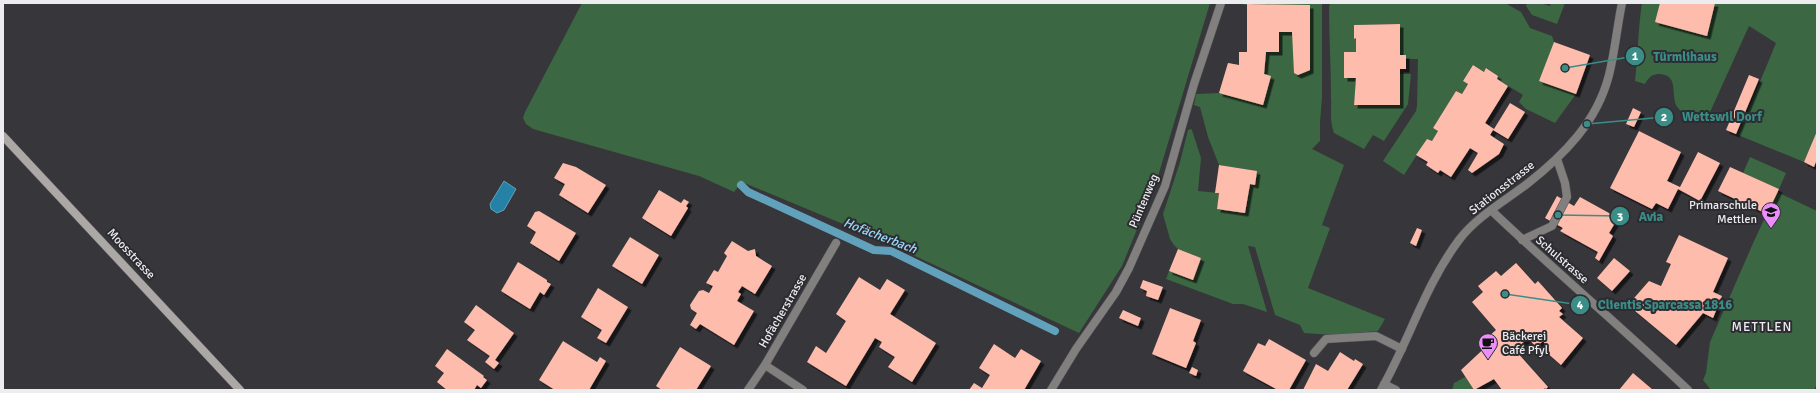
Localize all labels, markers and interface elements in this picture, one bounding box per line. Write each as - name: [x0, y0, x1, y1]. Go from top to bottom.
- callout: Türmlihaus: [1625, 44, 1725, 69]
- text: 1: [1632, 49, 1639, 64]
- text: Türmlihaus: [1653, 49, 1717, 65]
- callout: Wettswil Dorf: [1654, 104, 1770, 129]
- text: Wettswil Dorf: [1682, 109, 1763, 125]
- text: 2: [1661, 110, 1667, 125]
- street label: Stationsstrasse: [1466, 158, 1538, 218]
- street label: Püntenweg: [1126, 172, 1162, 230]
- place label: Primarschule Mettlen: [1689, 198, 1757, 227]
- school or university icon: Primarschule Mettlen: [1760, 201, 1782, 229]
- callout: Avia: [1610, 204, 1671, 229]
- text: Avia: [1639, 209, 1664, 225]
- text: 3: [1617, 210, 1623, 225]
- water label: Hofächerbach: [841, 215, 920, 258]
- street label: Moosstrasse: [104, 226, 158, 282]
- street label: Schulstrasse: [1532, 233, 1592, 287]
- street label: Hofächerstrasse: [756, 271, 810, 351]
- callout: Clientis Sparcassa 1816: [1570, 292, 1740, 317]
- text: Clientis Sparcassa 1816: [1598, 297, 1732, 313]
- text: 4: [1577, 298, 1584, 313]
- district label: METTLEN: [1732, 319, 1792, 335]
- place label: Bäckerei Café Pfyl: [1502, 329, 1549, 358]
- cafe icon: Bäckerei Café Pfyl: [1477, 332, 1499, 360]

